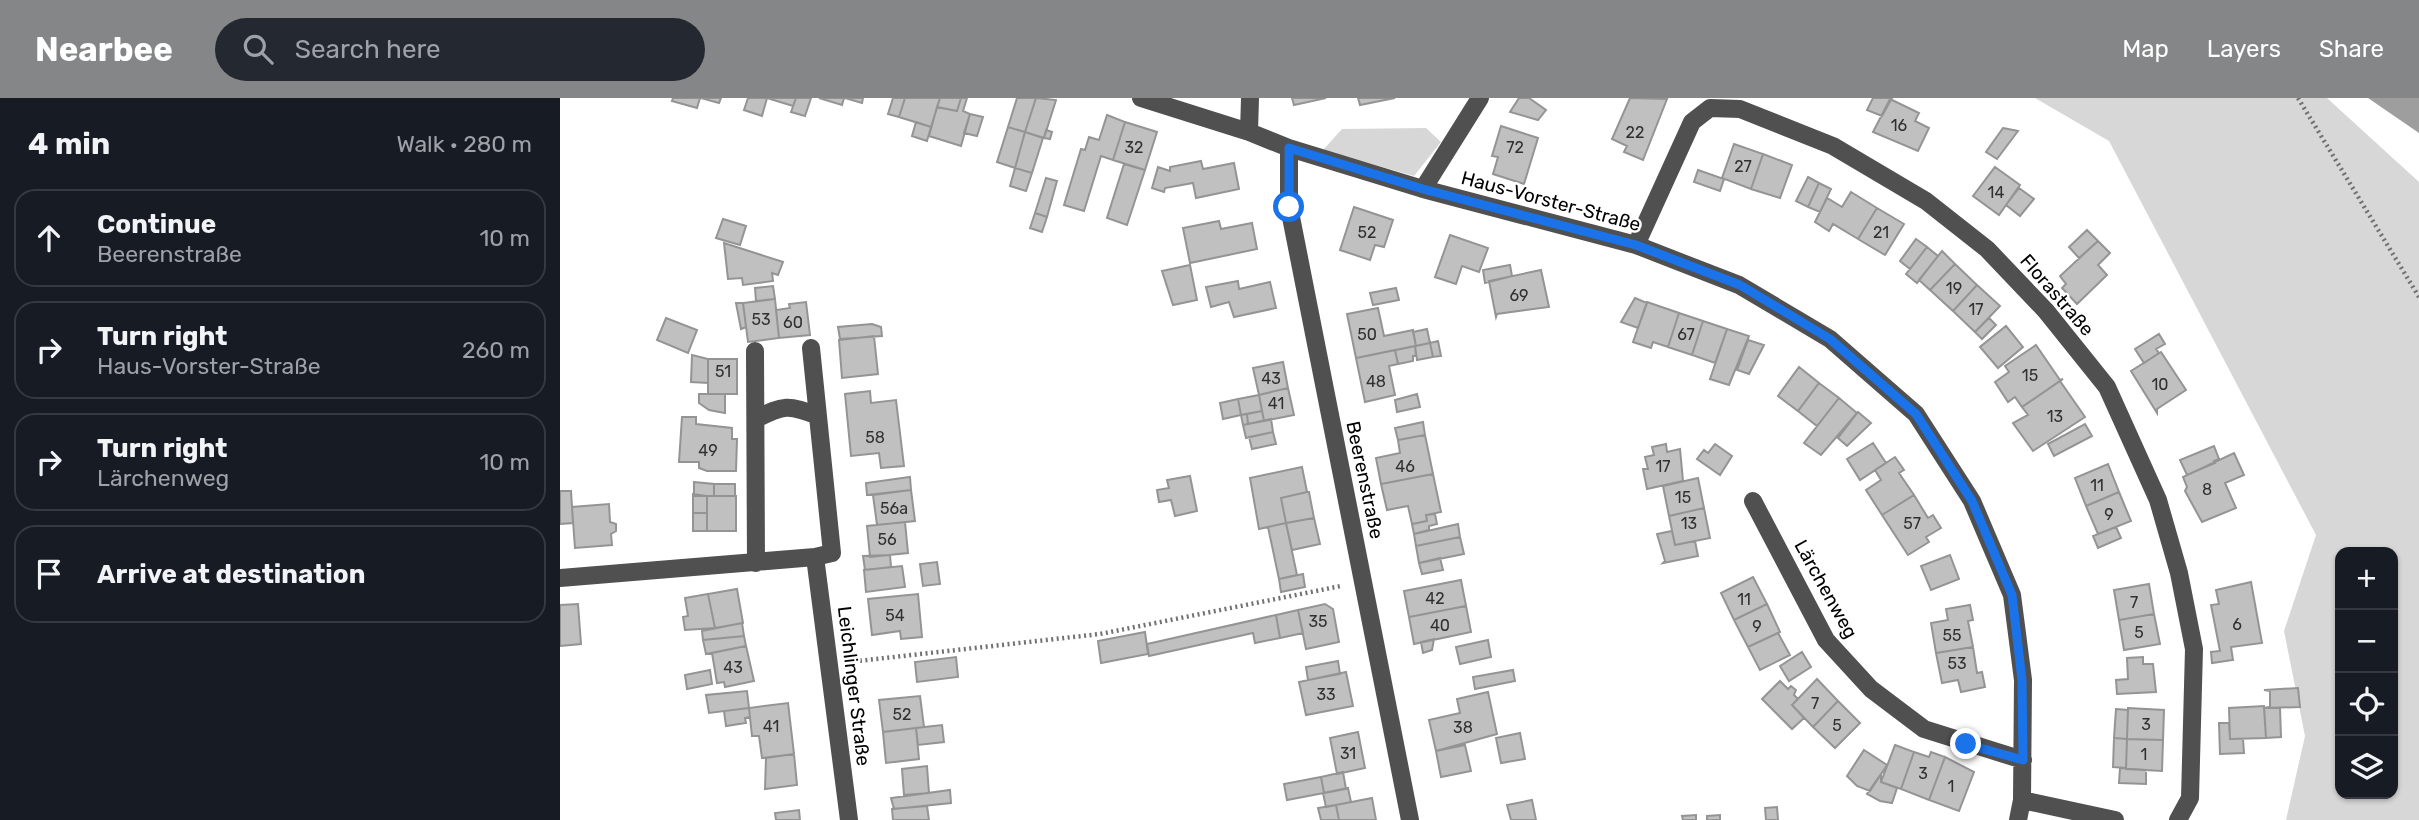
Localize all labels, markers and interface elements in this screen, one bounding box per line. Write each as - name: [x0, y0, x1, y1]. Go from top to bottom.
- search box: [215, 18, 705, 81]
- text: Nearbee: [35, 30, 173, 69]
- icon: search: [239, 30, 277, 68]
- text: Search here: [295, 34, 441, 65]
- text: Map: [2122, 35, 2169, 63]
- text: Layers: [2207, 35, 2281, 63]
- text: Share: [2319, 35, 2384, 63]
- house number: 16: [1891, 116, 1908, 135]
- house number: 22: [1626, 123, 1644, 142]
- text: 4 min: [28, 126, 110, 162]
- text: Walk · 280 m: [396, 130, 532, 158]
- house number: 32: [1124, 138, 1144, 157]
- house number: 72: [1506, 138, 1524, 157]
- house number: 27: [1734, 157, 1752, 176]
- street label: Haus-Vorster-Straße: [1459, 166, 1643, 236]
- house number: 14: [1988, 183, 2004, 202]
- route start: [1273, 191, 1304, 222]
- text: Continue: [97, 209, 216, 240]
- icon: ahead: [30, 219, 68, 257]
- house number: 52: [1358, 223, 1376, 242]
- house number: 21: [1873, 223, 1889, 242]
- text: 10 m: [479, 224, 530, 252]
- text: Beerenstraße: [97, 240, 242, 268]
- street label: Florastraße: [2015, 249, 2099, 341]
- house number: 19: [1946, 279, 1962, 298]
- house number: 69: [1509, 286, 1529, 305]
- house number: 17: [1968, 300, 1984, 319]
- house number: 53: [751, 310, 771, 329]
- house number: 60: [783, 313, 803, 332]
- text: Turn right: [97, 321, 227, 352]
- house number: 50: [1357, 325, 1377, 344]
- house number: 67: [1677, 325, 1695, 344]
- icon: right: [30, 331, 68, 369]
- text: 260 m: [462, 336, 530, 364]
- text: Haus-Vorster-Straße: [97, 352, 321, 380]
- house number: 51: [715, 362, 731, 381]
- house number: 15: [2022, 366, 2038, 385]
- house number: 43: [1261, 369, 1281, 388]
- house number: 48: [1366, 372, 1386, 391]
- house number: 10: [2151, 375, 2169, 394]
- house number: 41: [1268, 394, 1284, 413]
- house number: 13: [2047, 407, 2063, 426]
- street label: Beerenstraße: [1341, 419, 1389, 541]
- house number: 58: [865, 428, 885, 447]
- text: Turn right: [97, 433, 227, 464]
- house number: 49: [698, 441, 718, 460]
- icon: right: [30, 443, 68, 481]
- text: 10 m: [479, 448, 530, 476]
- house number: 46: [1395, 457, 1415, 476]
- house number: 17: [1655, 457, 1671, 476]
- text: Lärchenweg: [97, 464, 229, 492]
- house number: 11: [2090, 476, 2104, 495]
- house number: 8: [2202, 480, 2212, 499]
- house number: 15: [1675, 488, 1691, 507]
- house number: 56a: [880, 499, 908, 518]
- house number: 9: [2104, 505, 2114, 524]
- house number: 13: [1681, 514, 1697, 533]
- house number: 57: [1903, 514, 1921, 533]
- house number: 56: [877, 530, 897, 549]
- street label: Lärchenweg: [1789, 536, 1863, 642]
- map controls: [2335, 547, 2398, 799]
- button: +: [2335, 547, 2398, 610]
- icon: arrive: [30, 555, 68, 593]
- text: Arrive at destination: [97, 559, 365, 590]
- house number: 42: [1425, 589, 1445, 608]
- house number: 11: [1737, 590, 1751, 609]
- house number: 7: [2130, 593, 2138, 612]
- street label: Leichlinger Straße: [833, 605, 875, 767]
- house number: 54: [885, 606, 905, 625]
- button: −: [2335, 610, 2398, 673]
- house number: 35: [1308, 612, 1328, 631]
- house number: 6: [2232, 615, 2242, 634]
- house number: 40: [1430, 616, 1450, 635]
- house number: 9: [1752, 617, 1762, 636]
- house number: 5: [2134, 623, 2144, 642]
- house number: 55: [1942, 626, 1962, 645]
- house number: 53: [1947, 654, 1967, 673]
- house number: 43: [723, 658, 743, 677]
- button: locate: [2335, 673, 2398, 736]
- house number: 33: [1316, 685, 1336, 704]
- house number: 7: [1811, 694, 1819, 713]
- house number: 52: [893, 705, 911, 724]
- house number: 3: [2141, 715, 2151, 734]
- house number: 5: [1832, 716, 1842, 735]
- house number: 41: [763, 717, 779, 736]
- house number: 38: [1453, 718, 1473, 737]
- route end: [1950, 728, 1981, 759]
- button: layers: [2335, 736, 2398, 799]
- house number: 31: [1340, 744, 1356, 763]
- house number: 1: [2141, 745, 2147, 764]
- house number: 3: [1918, 764, 1928, 783]
- house number: 1: [1948, 777, 1954, 796]

